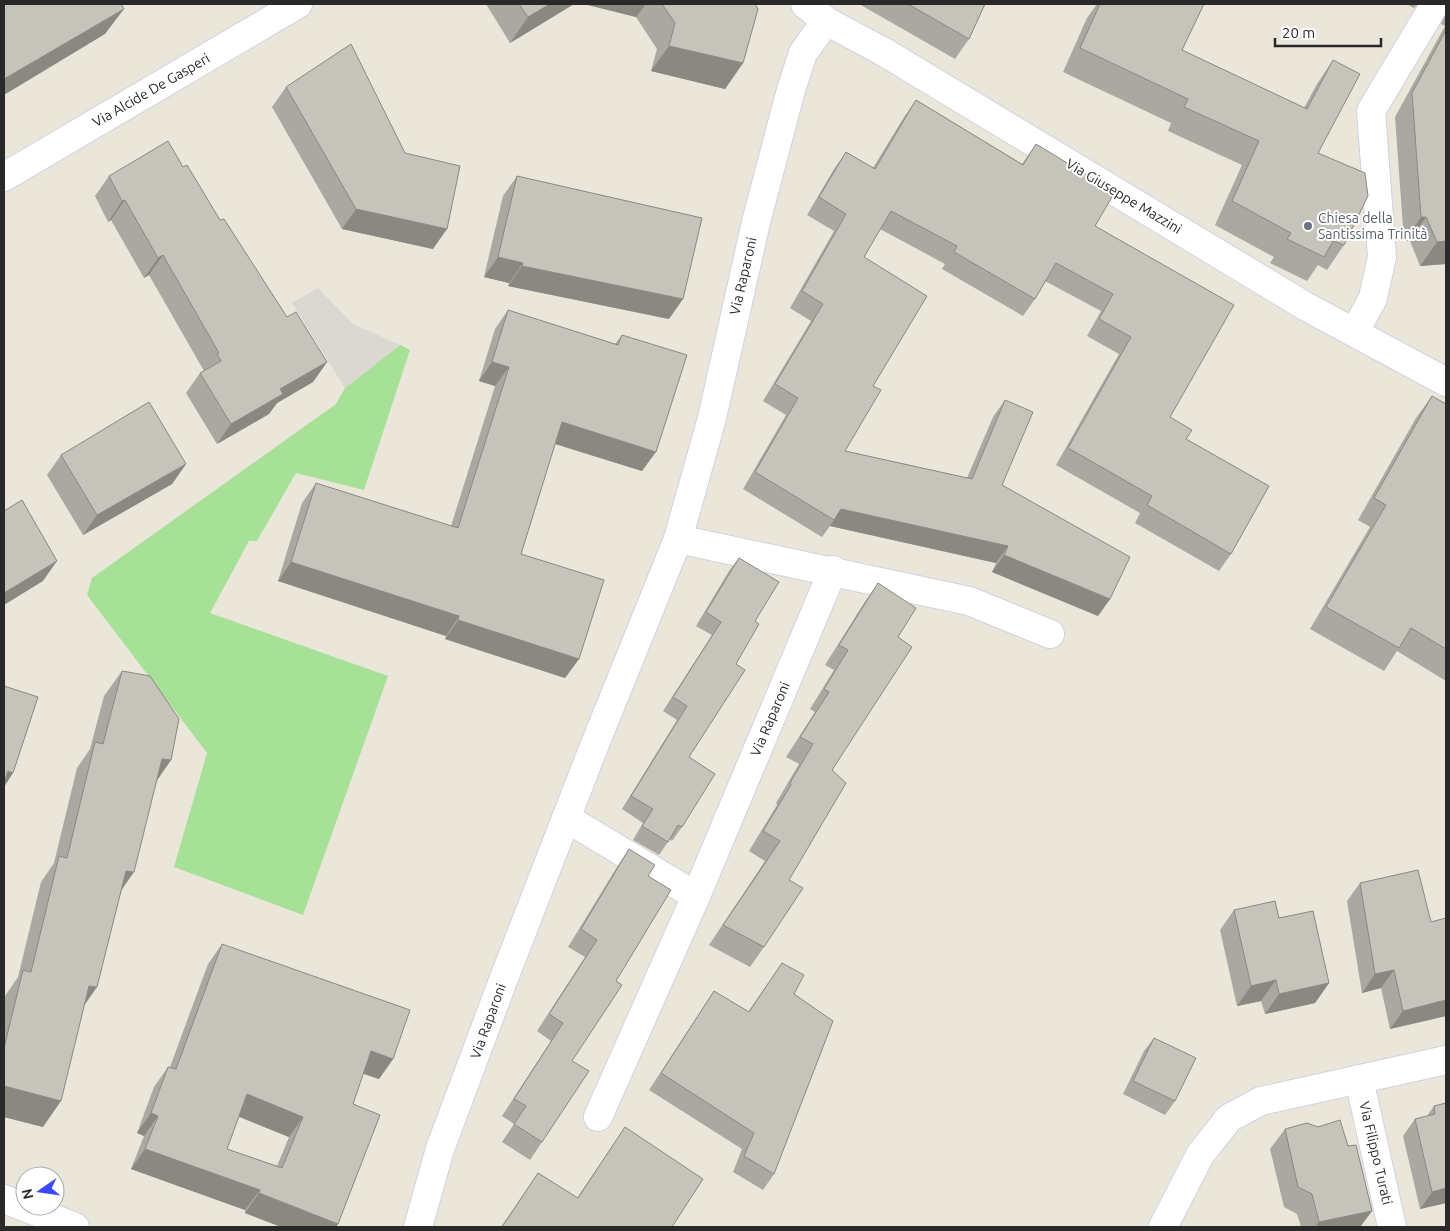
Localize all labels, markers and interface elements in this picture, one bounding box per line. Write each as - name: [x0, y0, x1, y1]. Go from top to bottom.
- scale bar: [1275, 15, 1381, 47]
- text: 20 m: [1282, 24, 1315, 41]
- street label: Via Alcide De Gasperi: [89, 50, 213, 130]
- street label: Via Giuseppe Mazzini: [1063, 155, 1185, 237]
- place label: Chiesa della Santissima Trinità: [1318, 210, 1428, 242]
- marker: Chiesa della Santissima Trinità: [1302, 220, 1314, 232]
- street label: Via Raparoni: [726, 236, 760, 316]
- street label: Via Raparoni: [747, 679, 793, 759]
- street label: Via Raparoni: [467, 981, 509, 1061]
- street label: Via Filippo Turati: [1356, 1100, 1396, 1206]
- north arrow: [15, 1166, 65, 1216]
- text: N: [18, 1187, 36, 1201]

